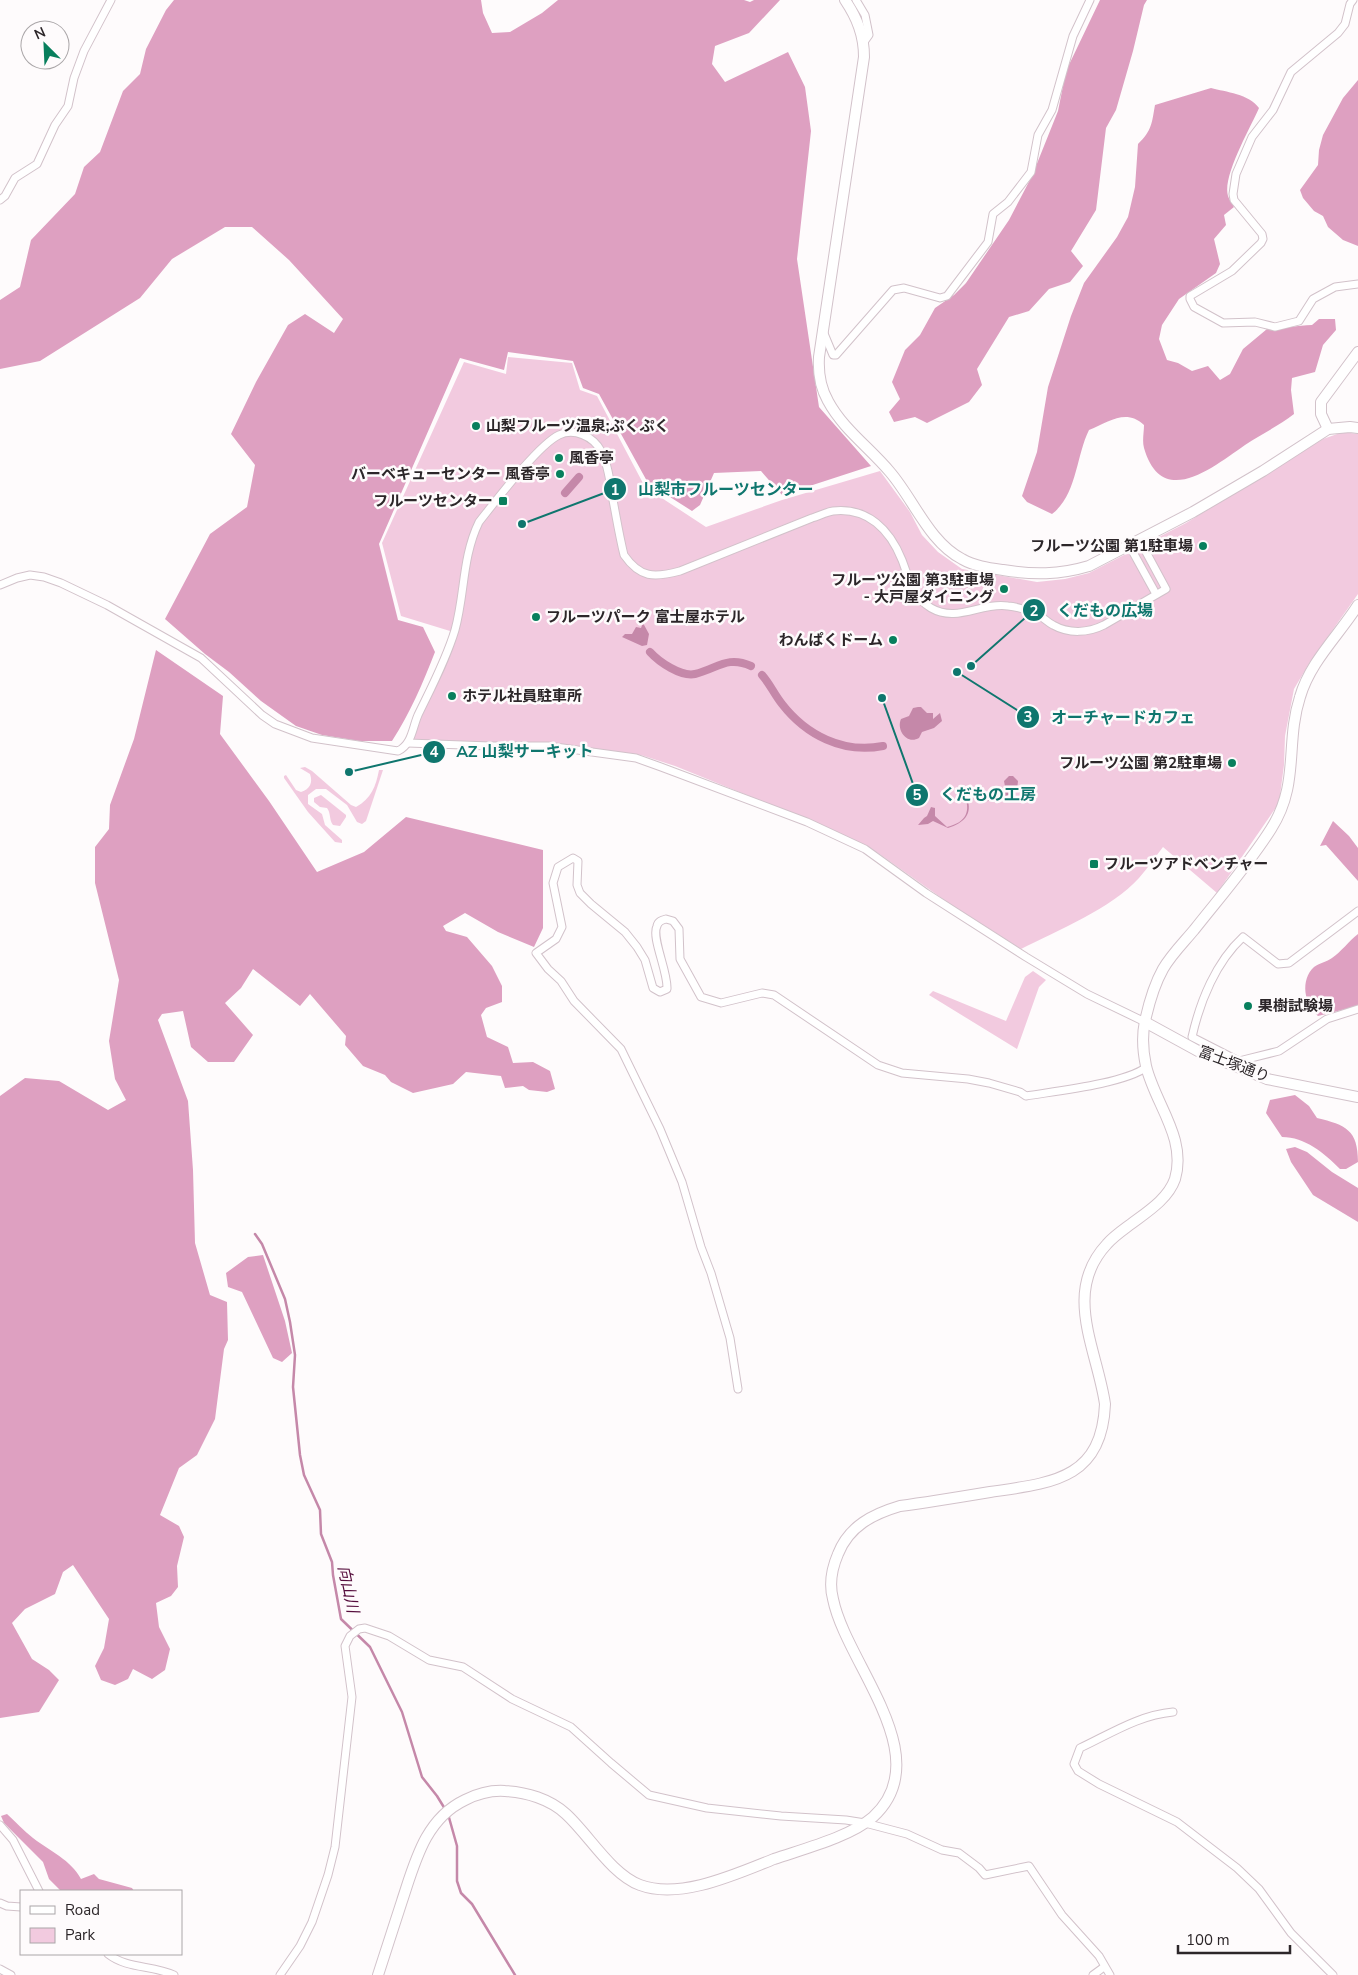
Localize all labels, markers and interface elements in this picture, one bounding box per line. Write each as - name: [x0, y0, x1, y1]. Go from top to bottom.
- north arrow: [20, 20, 70, 70]
- text: N: [31, 23, 49, 44]
- place label: 山梨フルーツ温泉;ぷくぷく: [486, 416, 669, 436]
- marker: 山梨フルーツ温泉;ぷくぷく: [470, 420, 482, 432]
- place label: 風香亭: [569, 448, 614, 468]
- marker: 風香亭: [553, 452, 565, 464]
- place label: バーベキューセンター 風香亭: [351, 464, 550, 484]
- marker: バーベキューセンター 風香亭: [554, 468, 566, 480]
- callout: 山梨市フルーツセンター: [603, 474, 824, 505]
- text: 山梨市フルーツセンター: [638, 479, 814, 501]
- text: 1: [610, 480, 620, 500]
- place label: フルーツセンター: [373, 491, 493, 511]
- marker: フルーツセンター: [497, 495, 509, 507]
- place label: フルーツ公園 第1駐車場: [1030, 536, 1193, 556]
- marker: フルーツ公園 第1駐車場: [1197, 540, 1209, 552]
- place label: フルーツ公園 第3駐車場 - 大戸屋ダイニング: [831, 570, 994, 607]
- marker: フルーツ公園 第3駐車場 - 大戸屋ダイニング: [998, 583, 1010, 595]
- callout: くだもの広場: [1022, 595, 1163, 626]
- text: くだもの広場: [1057, 600, 1153, 622]
- text: 2: [1029, 601, 1039, 621]
- place label: フルーツパーク 富士屋ホテル: [546, 607, 745, 627]
- marker: フルーツパーク 富士屋ホテル: [530, 611, 542, 623]
- place label: わんぱくドーム: [778, 630, 883, 650]
- marker: わんぱくドーム: [887, 634, 899, 646]
- place label: ホテル社員駐車所: [462, 686, 582, 706]
- marker: ホテル社員駐車所: [446, 690, 458, 702]
- callout: オーチャードカフェ: [1016, 701, 1205, 732]
- text: 3: [1023, 707, 1033, 727]
- text: オーチャードカフェ: [1051, 707, 1195, 729]
- callout: AZ 山梨サーキット: [421, 736, 604, 767]
- text: AZ 山梨サーキット: [456, 741, 594, 763]
- text: 4: [429, 742, 439, 762]
- place label: フルーツ公園 第2駐車場: [1059, 753, 1222, 773]
- marker: フルーツ公園 第2駐車場: [1226, 757, 1238, 769]
- callout: くだもの工房: [905, 779, 1046, 810]
- text: くだもの工房: [940, 784, 1036, 806]
- text: 5: [912, 785, 922, 805]
- place label: フルーツアドベンチャー: [1104, 854, 1269, 874]
- marker: フルーツアドベンチャー: [1088, 858, 1100, 870]
- place label: 果樹試験場: [1258, 996, 1333, 1016]
- marker: 果樹試験場: [1242, 1000, 1254, 1012]
- street label: 富士塚通り: [1195, 1041, 1273, 1087]
- water label: 向山川: [332, 1563, 364, 1617]
- legend: [20, 1890, 182, 1955]
- text: Road: [65, 1900, 100, 1920]
- scale bar: [1178, 1922, 1290, 1954]
- text: Park: [65, 1925, 95, 1945]
- text: 100 m: [1186, 1930, 1230, 1950]

